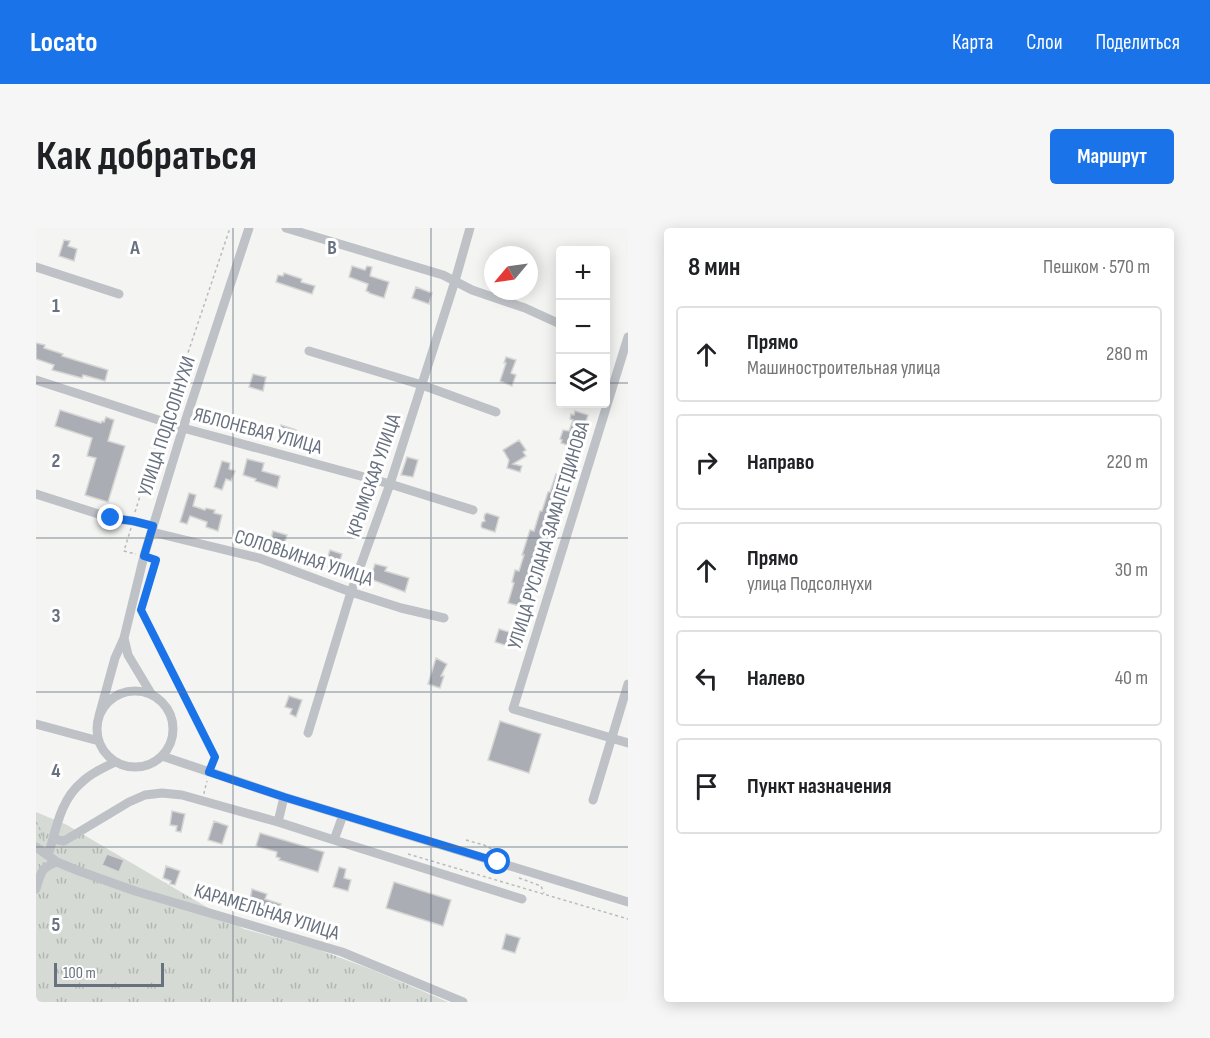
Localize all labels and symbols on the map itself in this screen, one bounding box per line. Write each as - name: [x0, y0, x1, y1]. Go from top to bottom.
- text: A: [129, 236, 140, 260]
- text: B: [327, 236, 337, 260]
- north arrow: [484, 246, 538, 300]
- text: 1: [52, 294, 60, 318]
- street label: УЛИЦА ПОДСОЛНУХИ: [133, 353, 201, 499]
- street label: ЯБЛОНЕВАЯ УЛИЦА: [191, 402, 325, 460]
- street label: КРЫМСКАЯ УЛИЦА: [342, 410, 406, 540]
- street label: УЛИЦА РУСЛАНА ЗАМАЛЕТДИНОВА: [503, 418, 595, 652]
- text: 2: [52, 449, 60, 473]
- route end: [97, 504, 123, 530]
- street label: СОЛОВЬИНАЯ УЛИЦА: [231, 524, 376, 592]
- text: 3: [52, 604, 61, 628]
- text: 4: [51, 759, 61, 783]
- route start: [484, 848, 510, 874]
- street label: КАРАМЕЛЬНАЯ УЛИЦА: [191, 878, 343, 946]
- text: 5: [52, 913, 61, 937]
- scale bar: [54, 960, 164, 988]

